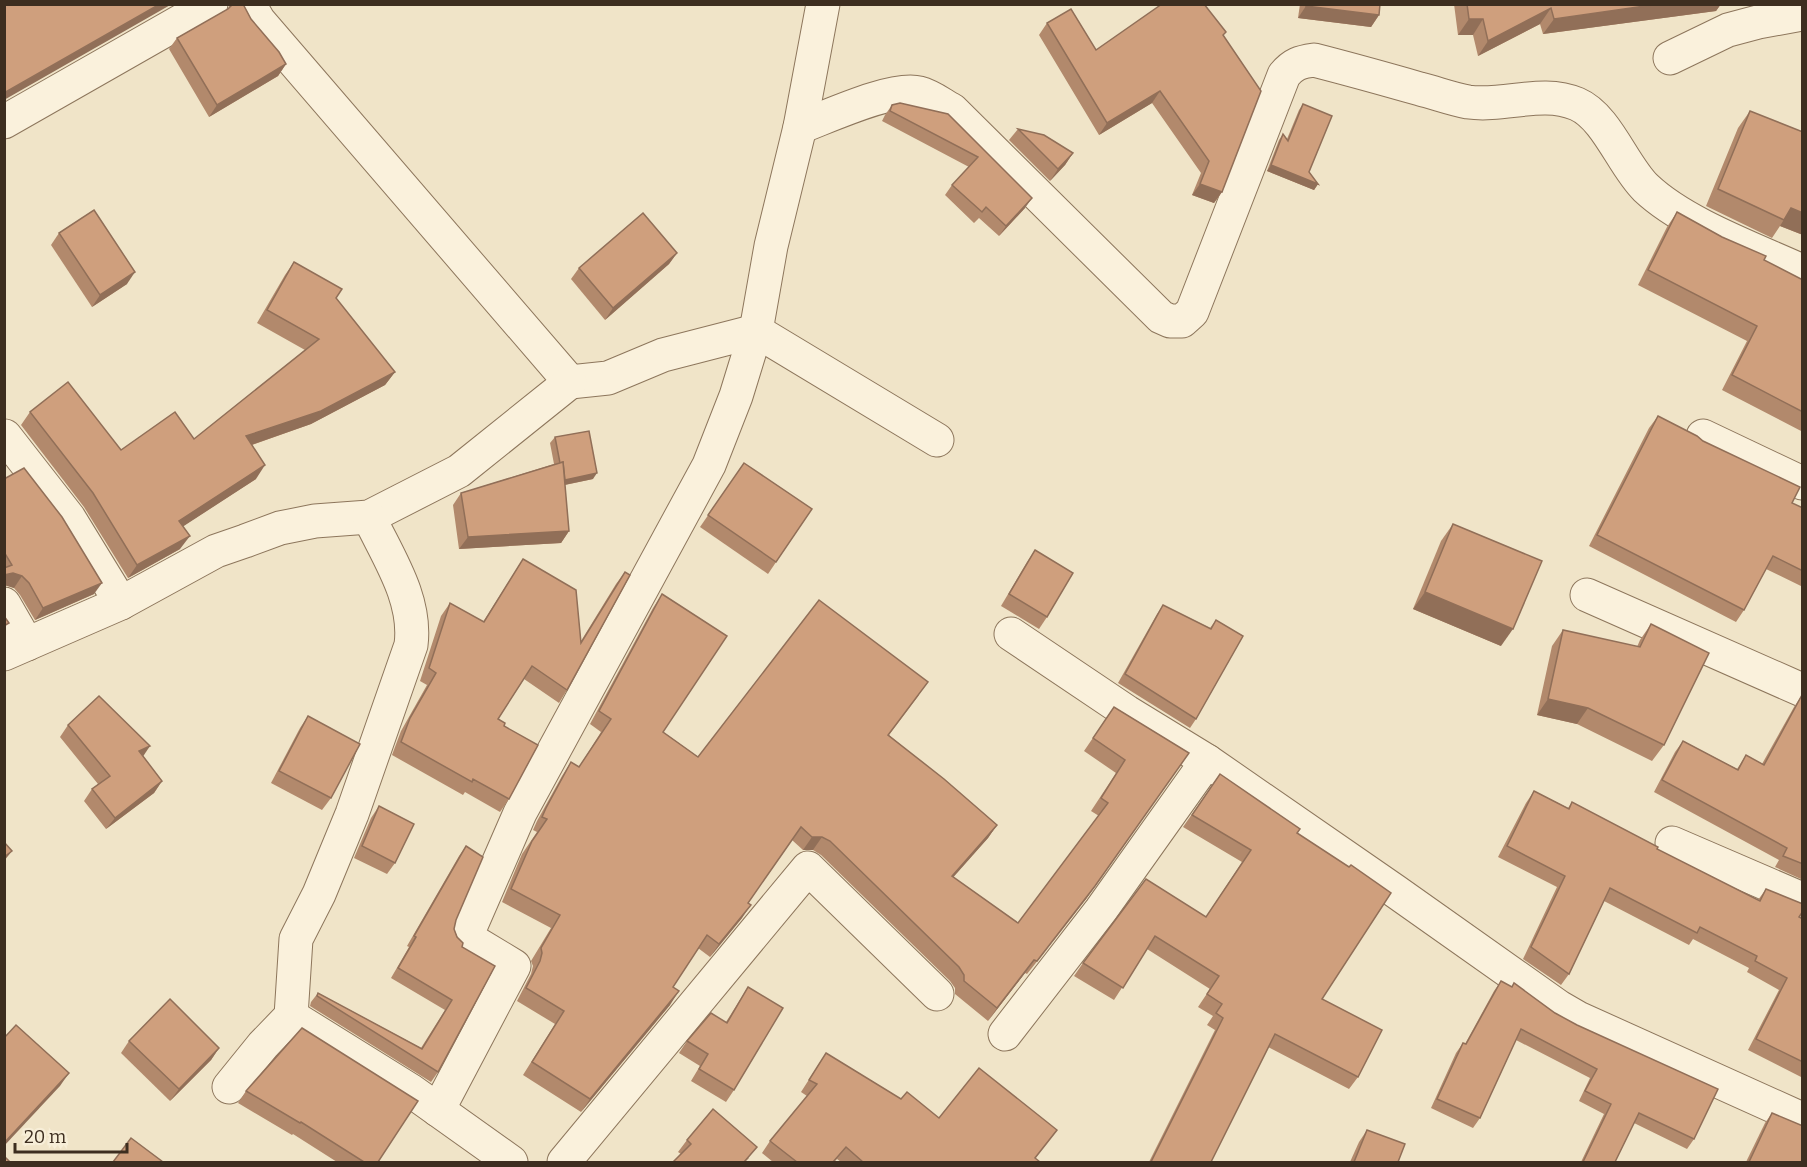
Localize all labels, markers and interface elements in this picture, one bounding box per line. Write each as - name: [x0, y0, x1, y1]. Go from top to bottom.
- scale bar: [15, 1116, 128, 1154]
- text: 20 m: [24, 1126, 66, 1148]

